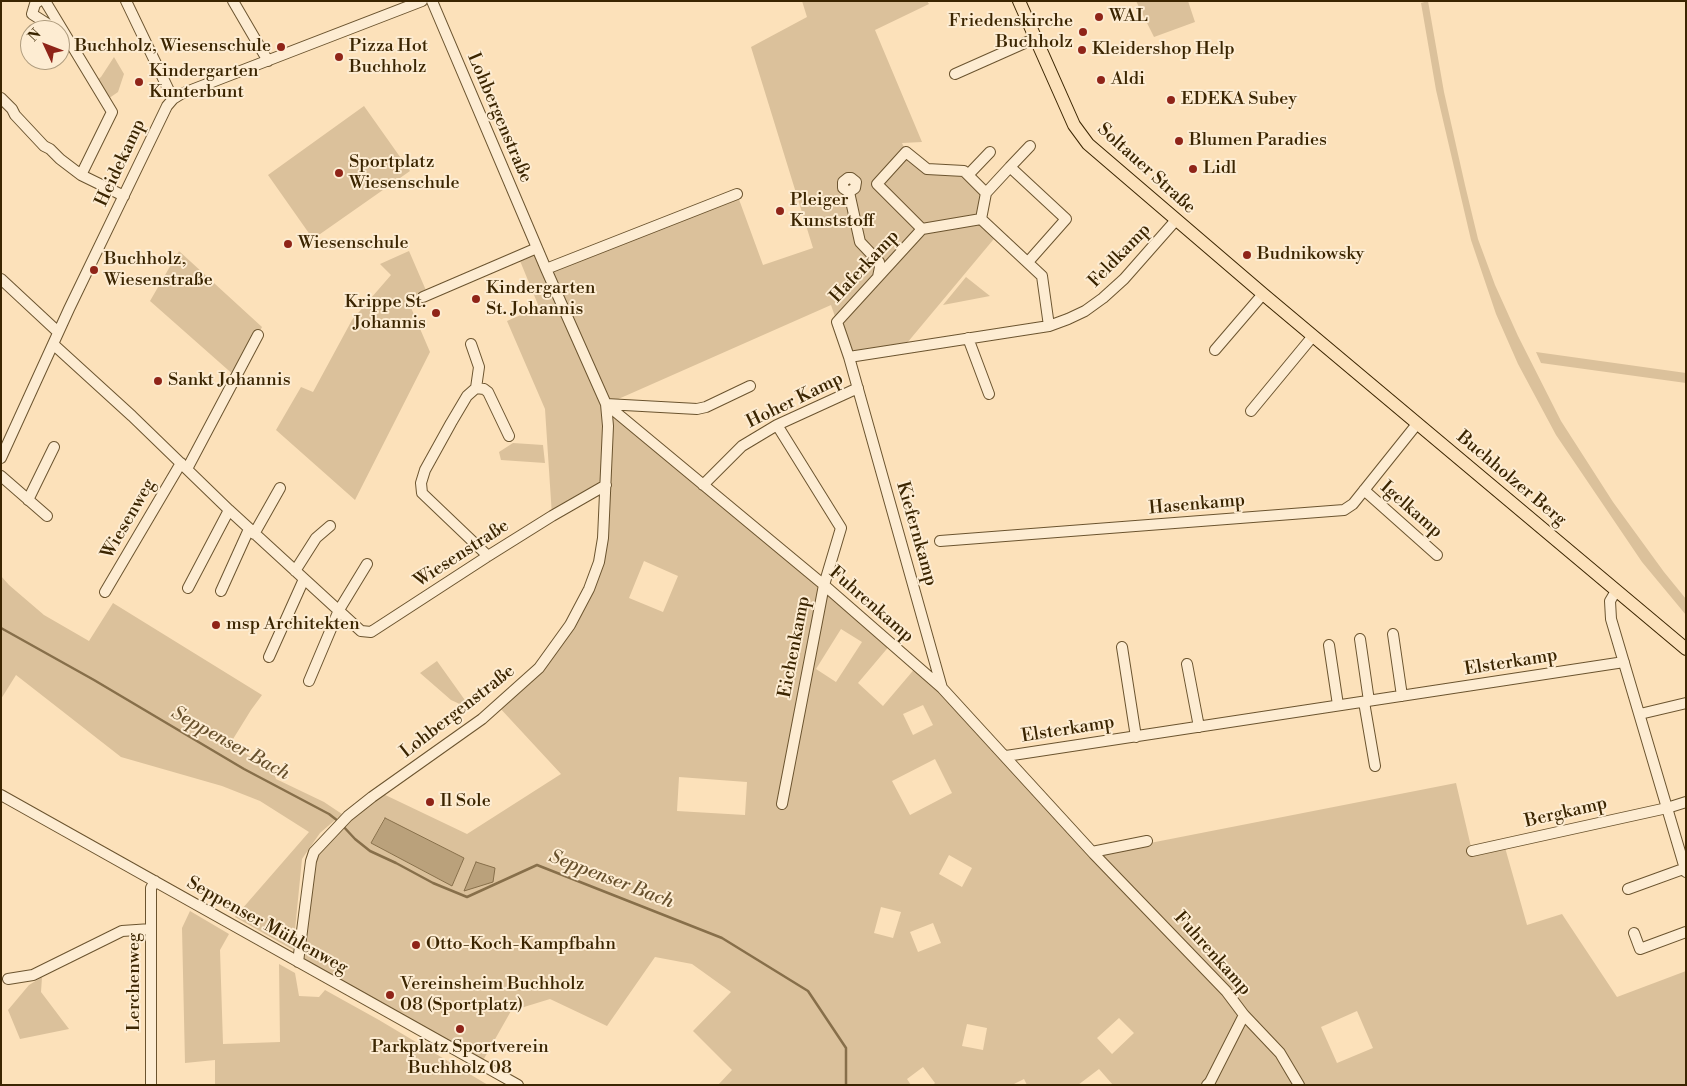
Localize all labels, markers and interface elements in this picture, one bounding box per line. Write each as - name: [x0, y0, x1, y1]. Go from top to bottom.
- place label: WAL: [1109, 6, 1148, 28]
- place label: Friedenskirche Buchholz: [949, 11, 1073, 54]
- marker: WAL: [1093, 11, 1105, 23]
- north arrow: [20, 20, 70, 70]
- text: N: [24, 25, 45, 46]
- marker: Friedenskirche Buchholz: [1077, 26, 1089, 38]
- place label: Buchholz, Wiesenschule: [74, 36, 271, 58]
- place label: Pizza Hot Buchholz: [349, 36, 428, 78]
- place label: Kleidershop Help: [1092, 39, 1235, 61]
- marker: Buchholz, Wiesenschule: [275, 41, 287, 53]
- marker: Kleidershop Help: [1076, 44, 1088, 56]
- street label: Lohbergenstraße: [462, 50, 536, 186]
- marker: Pizza Hot Buchholz: [333, 51, 345, 63]
- place label: Kindergarten Kunterbunt: [149, 61, 258, 104]
- place label: Aldi: [1111, 69, 1145, 91]
- marker: Aldi: [1095, 74, 1107, 86]
- marker: Kindergarten Kunterbunt: [133, 76, 145, 88]
- place label: EDEKA Subey: [1181, 89, 1297, 111]
- marker: EDEKA Subey: [1165, 94, 1177, 106]
- street label: Heidekamp: [91, 116, 151, 210]
- street label: Soltauer Straße: [1092, 119, 1200, 219]
- place label: Blumen Paradies: [1189, 130, 1327, 152]
- marker: Blumen Paradies: [1173, 135, 1185, 147]
- place label: Sportplatz Wiesenschule: [349, 152, 460, 194]
- place label: Lidl: [1203, 158, 1236, 180]
- marker: Lidl: [1187, 163, 1199, 175]
- marker: Sportplatz Wiesenschule: [333, 167, 345, 179]
- place label: Pleiger Kunststoff: [790, 190, 874, 232]
- marker: Pleiger Kunststoff: [774, 205, 786, 217]
- street label: Feldkamp: [1084, 220, 1156, 292]
- street label: Haferkamp: [826, 226, 904, 308]
- place label: Wiesenschule: [298, 233, 409, 255]
- marker: Wiesenschule: [282, 238, 294, 250]
- place label: Budnikowsky: [1257, 244, 1364, 266]
- place label: Buchholz, Wiesenstraße: [104, 249, 213, 292]
- marker: Budnikowsky: [1241, 249, 1253, 261]
- marker: Buchholz, Wiesenstraße: [88, 264, 100, 276]
- place label: Kindergarten St. Johannis: [486, 278, 595, 320]
- place label: Krippe St. Johannis: [344, 292, 426, 334]
- marker: Kindergarten St. Johannis: [470, 293, 482, 305]
- marker: Krippe St. Johannis: [430, 307, 442, 319]
- street label: Hoher Kamp: [743, 368, 847, 434]
- place label: Sankt Johannis: [168, 370, 291, 392]
- marker: Sankt Johannis: [152, 375, 164, 387]
- street label: Buchholzer Berg: [1452, 427, 1570, 531]
- street label: Wiesenweg: [97, 475, 161, 563]
- street label: Igelkamp: [1375, 477, 1447, 543]
- street label: Kiefernkamp: [891, 479, 941, 589]
- street label: Hasenkamp: [1148, 490, 1246, 520]
- street label: Wiesenstraße: [410, 515, 514, 593]
- street label: Fuhrenkamp: [824, 562, 918, 648]
- street label: Eichenkamp: [775, 594, 815, 700]
- place label: msp Architekten: [226, 614, 360, 636]
- marker: msp Architekten: [210, 619, 222, 631]
- street label: Elsterkamp: [1463, 645, 1559, 681]
- street label: Lohbergenstraße: [397, 661, 519, 763]
- water label: Seppenser Bach: [167, 702, 293, 786]
- street label: Elsterkamp: [1020, 712, 1116, 748]
- place label: Il Sole: [440, 791, 491, 813]
- street label: Bergkamp: [1523, 793, 1609, 833]
- marker: Il Sole: [424, 796, 436, 808]
- water label: Seppenser Bach: [545, 846, 677, 914]
- street label: Seppenser Mühlenweg: [183, 873, 351, 979]
- street label: Fuhrenkamp: [1169, 908, 1255, 1000]
- street label: Lerchenweg: [124, 933, 146, 1031]
- place label: Otto-Koch-Kampfbahn: [426, 934, 616, 956]
- marker: Otto-Koch-Kampfbahn: [410, 939, 422, 951]
- place label: Vereinsheim Buchholz 08 (Sportplatz): [400, 974, 584, 1016]
- marker: Vereinsheim Buchholz 08 (Sportplatz): [384, 989, 396, 1001]
- marker: Parkplatz Sportverein Buchholz 08: [454, 1023, 466, 1035]
- place label: Parkplatz Sportverein Buchholz 08: [371, 1037, 549, 1080]

